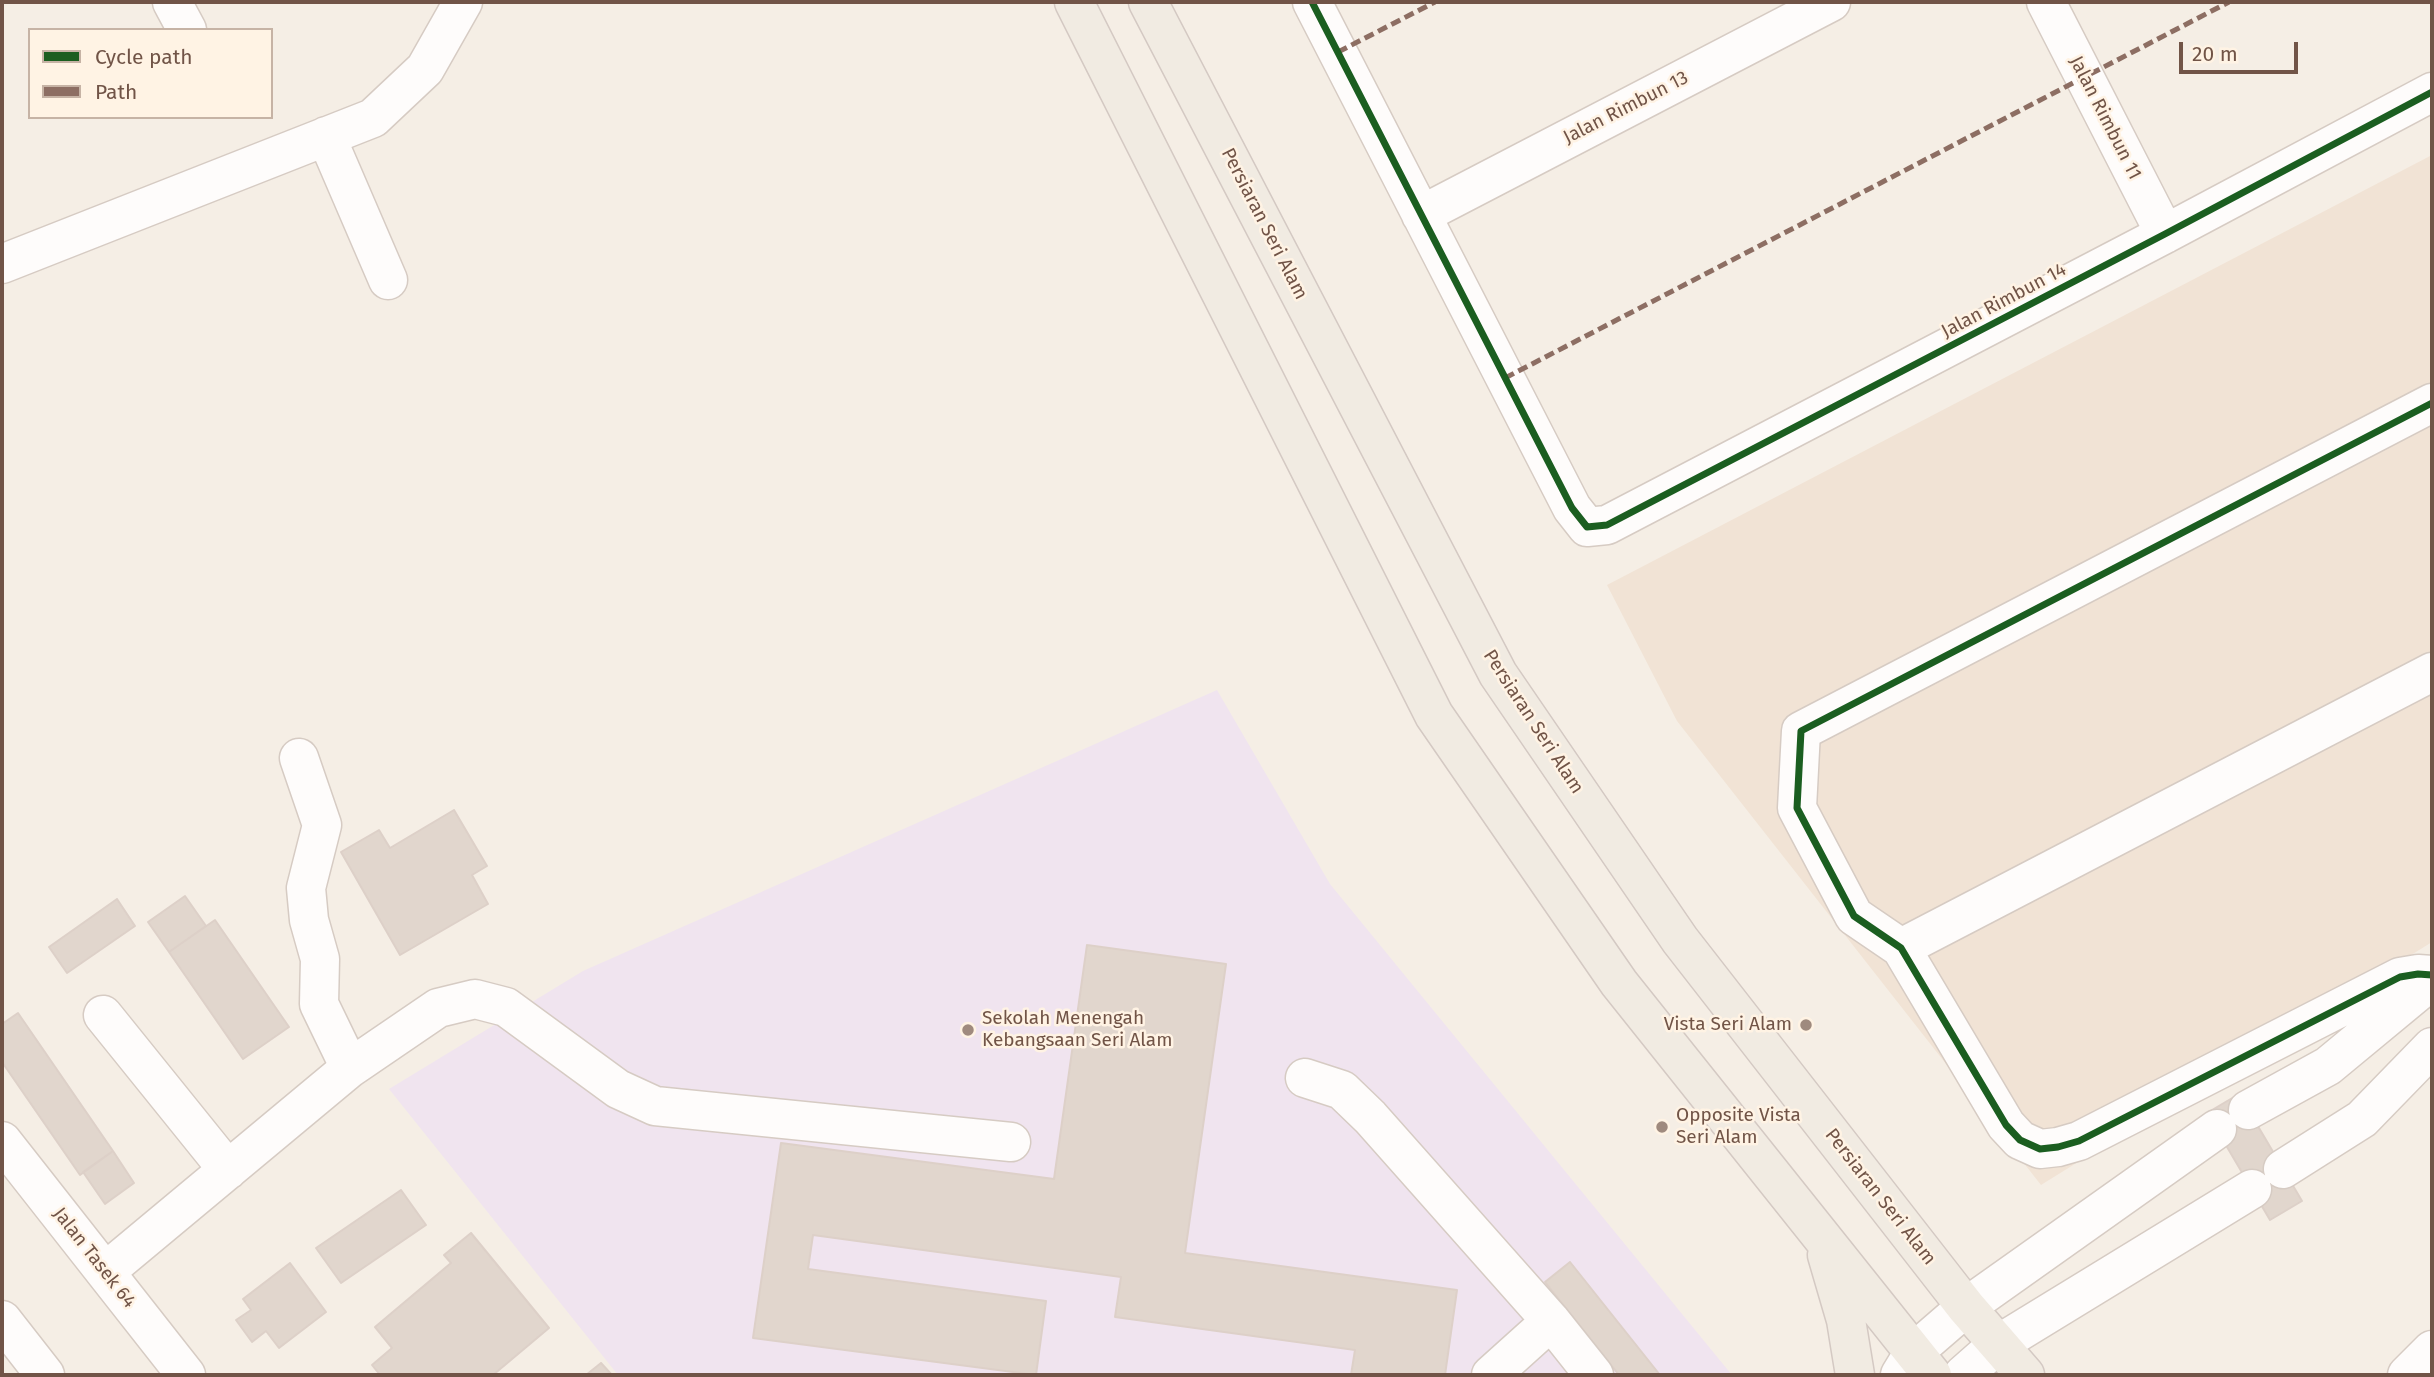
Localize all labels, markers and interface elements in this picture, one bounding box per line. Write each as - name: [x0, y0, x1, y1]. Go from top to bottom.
- legend: [28, 28, 273, 119]
- scale bar: [2182, 28, 2301, 72]
- text: 20 m: [2192, 41, 2238, 67]
- text: Cycle path: [95, 44, 193, 70]
- street label: Jalan Rimbun 11: [2064, 52, 2146, 184]
- street label: Jalan Rimbun 13: [1560, 67, 1692, 149]
- text: Path: [95, 79, 137, 105]
- street label: Persiaran Seri Alam: [1216, 144, 1312, 304]
- street label: Jalan Rimbun 14: [1938, 259, 2070, 343]
- street label: Persiaran Seri Alam: [1478, 646, 1588, 798]
- place label: Sekolah Menengah Kebangsaan Seri Alam: [982, 1008, 1172, 1052]
- place label: Vista Seri Alam: [1664, 1014, 1792, 1036]
- marker: Vista Seri Alam: [1798, 1017, 1814, 1033]
- marker: Sekolah Menengah Kebangsaan Seri Alam: [960, 1022, 976, 1038]
- place label: Opposite Vista Seri Alam: [1676, 1105, 1801, 1149]
- marker: Opposite Vista Seri Alam: [1654, 1119, 1670, 1135]
- street label: Persiaran Seri Alam: [1820, 1124, 1940, 1270]
- street label: Jalan Tasek 64: [48, 1203, 140, 1313]

